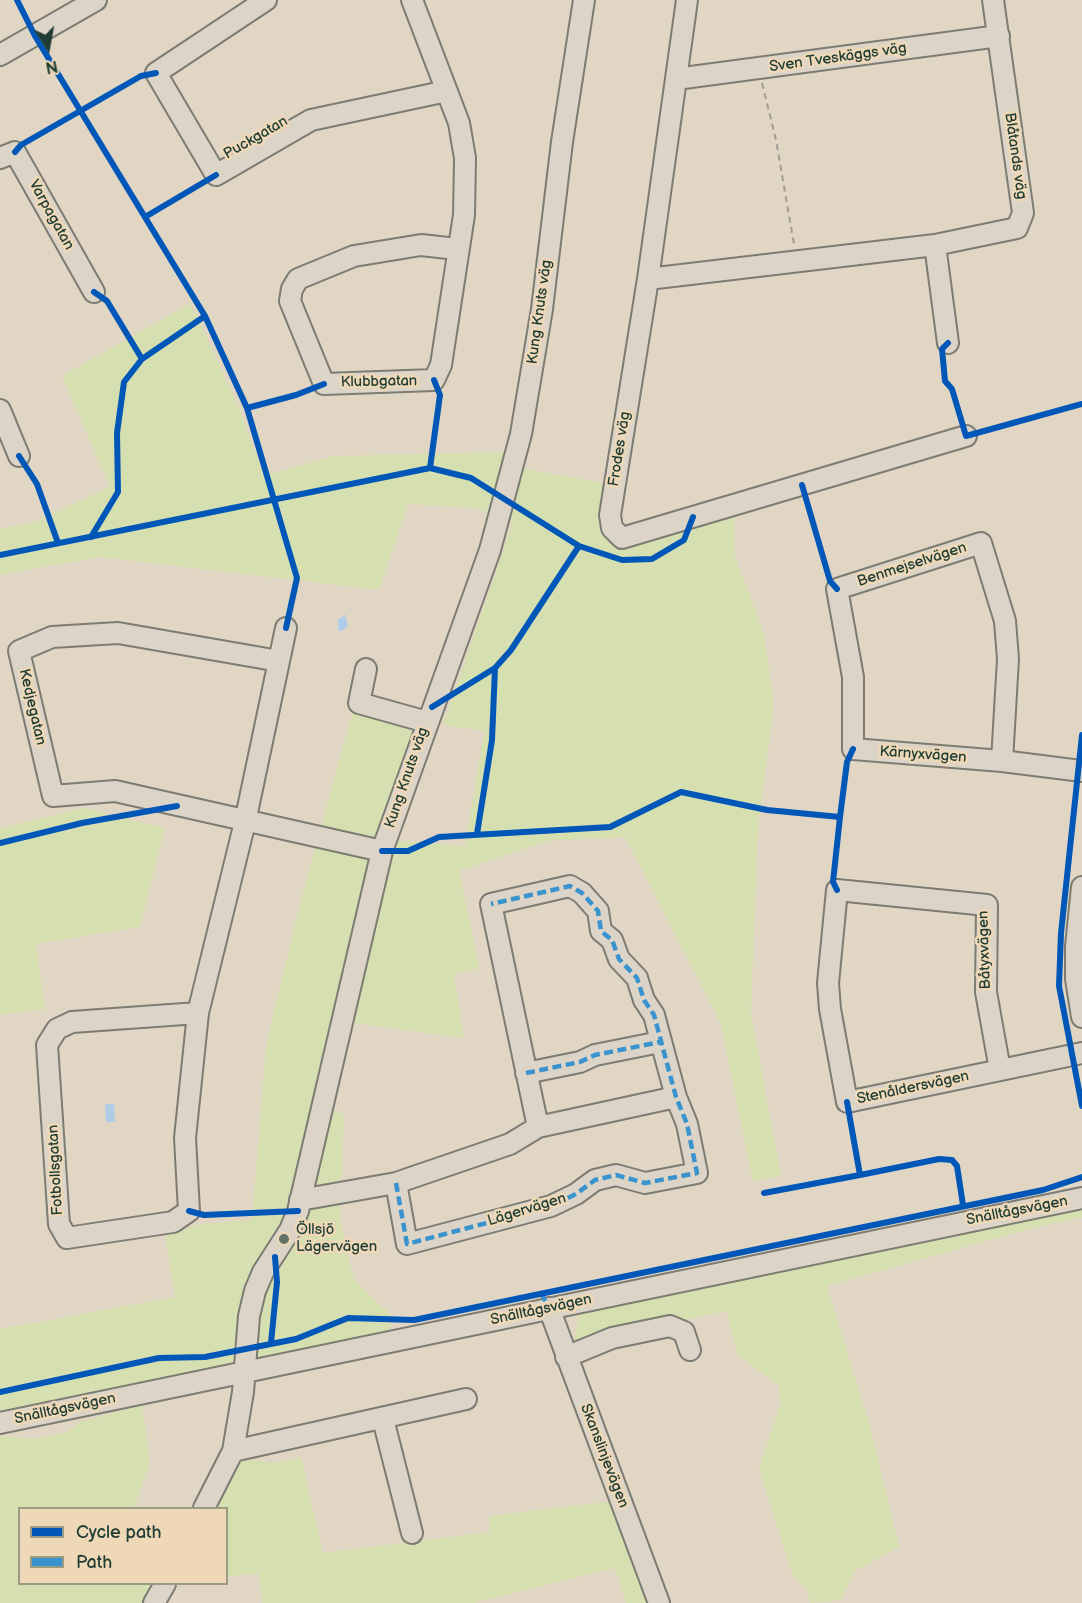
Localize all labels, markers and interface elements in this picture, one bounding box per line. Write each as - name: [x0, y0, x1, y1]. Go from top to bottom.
- north arrow: [18, 18, 78, 78]
- street label: Sven Tveskäggs väg: [768, 39, 908, 77]
- text: N: [44, 56, 59, 77]
- street label: Blåtands väg: [1000, 111, 1030, 201]
- street label: Puckgatan: [221, 112, 291, 164]
- street label: Varpagatan: [24, 177, 78, 253]
- street label: Kung Knuts väg: [524, 259, 556, 365]
- street label: Klubbgatan: [341, 372, 417, 392]
- street label: Frodes väg: [605, 410, 635, 488]
- street label: Benmejselvägen: [855, 539, 969, 591]
- street label: Kedjegatan: [14, 667, 50, 747]
- street label: Kung Knuts väg: [381, 725, 433, 831]
- street label: Kärnyxvägen: [879, 743, 967, 767]
- street label: Båtyxvägen: [975, 910, 995, 990]
- street label: Stenåldersvägen: [855, 1067, 971, 1109]
- street label: Fotbollsgatan: [45, 1124, 67, 1216]
- street label: Lägervägen: [486, 1190, 568, 1230]
- street label: Snälltågsvägen: [965, 1192, 1069, 1230]
- place label: Öllsjö Lägervägen: [296, 1221, 377, 1256]
- marker: Öllsjö Lägervägen: [277, 1232, 291, 1246]
- street label: Snälltågsvägen: [489, 1290, 593, 1330]
- street label: Snälltågsvägen: [13, 1389, 117, 1429]
- street label: Skanslinjevägen: [576, 1402, 632, 1510]
- legend: [18, 1507, 228, 1585]
- text: Cycle path: [76, 1522, 162, 1543]
- text: Path: [76, 1552, 112, 1573]

